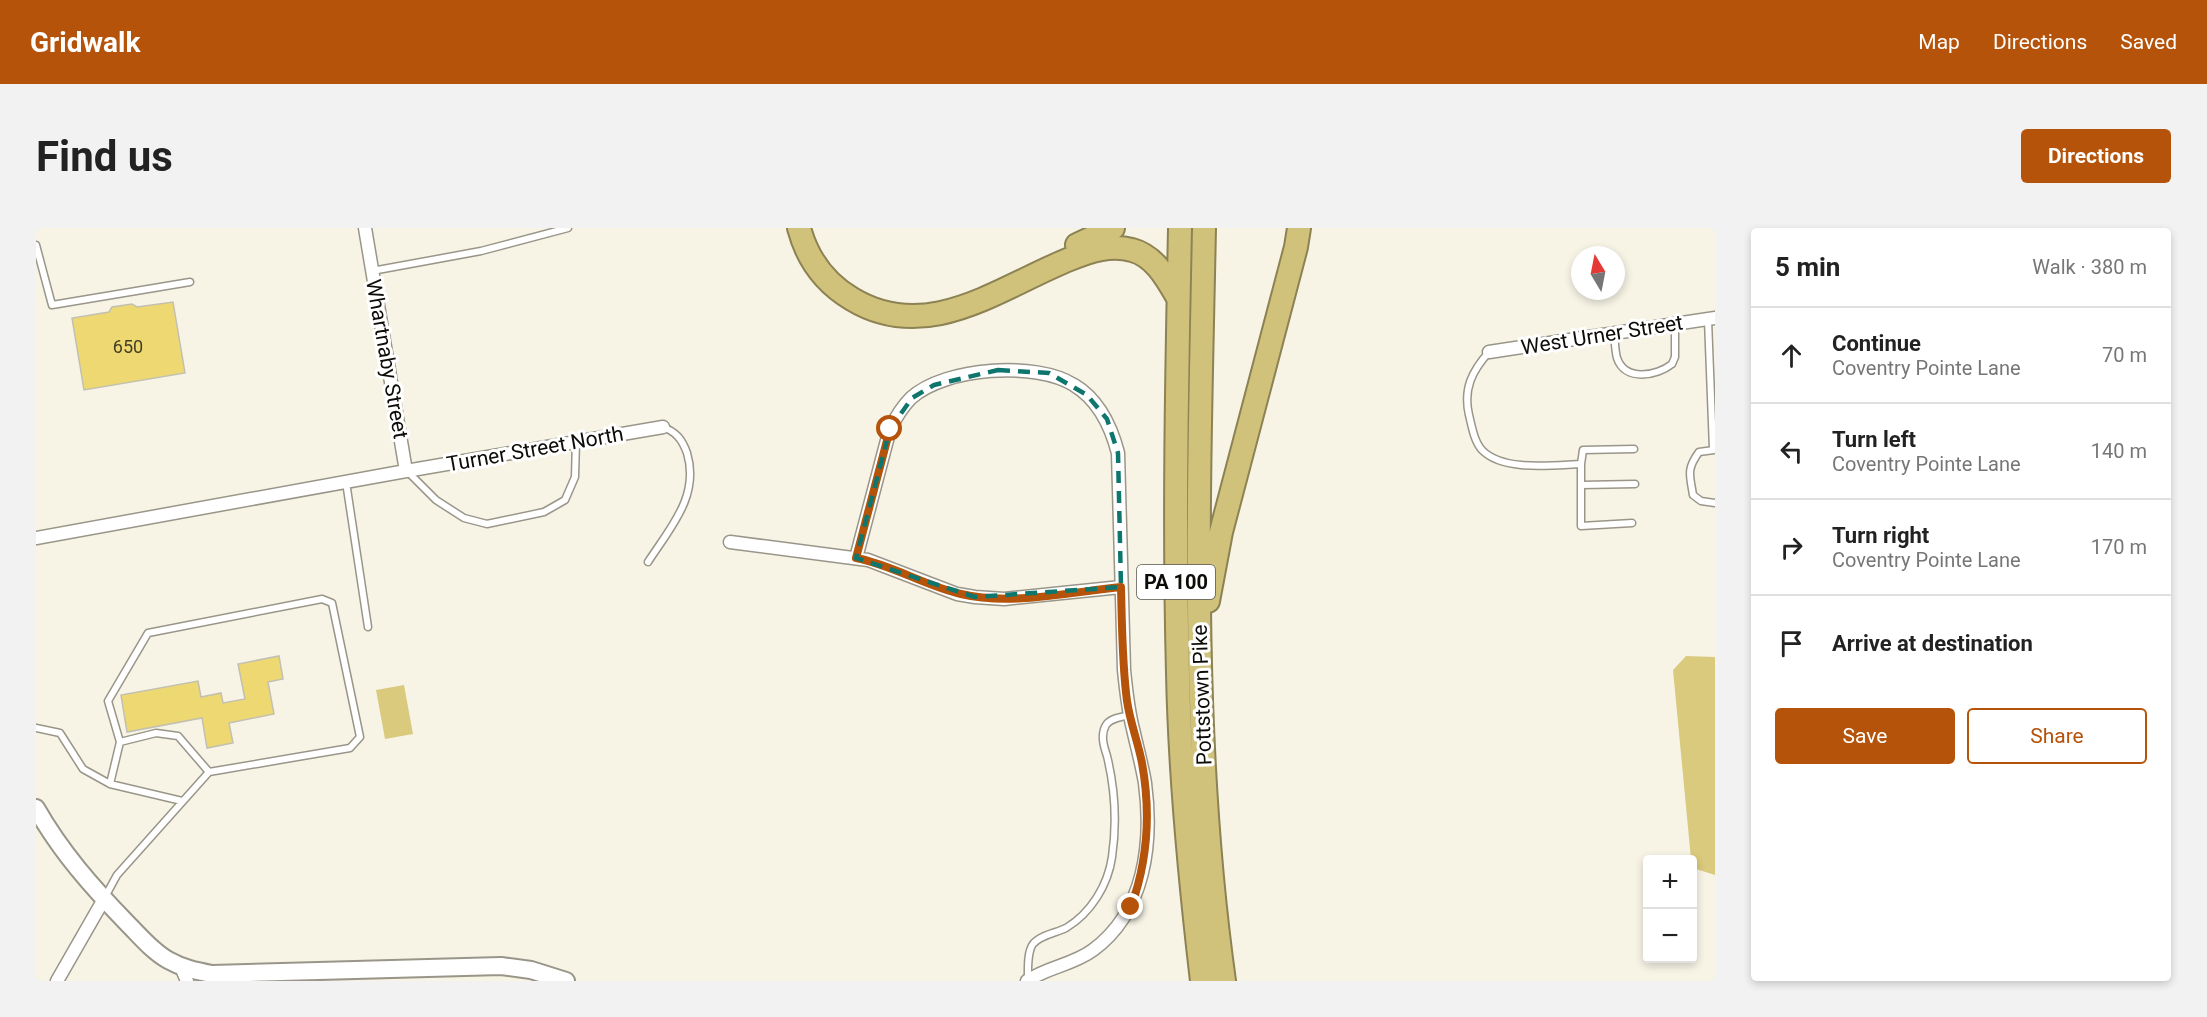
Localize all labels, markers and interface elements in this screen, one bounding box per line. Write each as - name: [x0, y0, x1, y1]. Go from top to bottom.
- text: Gridwalk: [30, 26, 140, 59]
- text: Map: [1918, 30, 1960, 54]
- text: Directions: [1993, 30, 2087, 54]
- text: Saved: [2120, 30, 2177, 54]
- button: Directions: [2021, 129, 2171, 183]
- text: Find us: [36, 132, 173, 181]
- north arrow: [1571, 246, 1625, 300]
- text: 5 min: [1775, 252, 1840, 282]
- text: Walk · 380 m: [2032, 255, 2147, 279]
- street label: Whartnaby Street: [361, 277, 413, 441]
- street label: West Urner Street: [1519, 310, 1685, 360]
- text: Continue: [1832, 331, 1921, 356]
- house number: 650: [113, 336, 143, 357]
- icon: ahead: [1775, 339, 1808, 372]
- text: 70 m: [2102, 343, 2147, 367]
- text: Coventry Pointe Lane: [1832, 356, 2021, 380]
- route start: [876, 415, 902, 441]
- street label: Turner Street North: [445, 422, 625, 476]
- text: Turn left: [1832, 427, 1916, 452]
- icon: left: [1775, 435, 1808, 468]
- text: 140 m: [2091, 439, 2147, 463]
- text: Coventry Pointe Lane: [1832, 452, 2021, 476]
- text: Turn right: [1832, 523, 1929, 548]
- icon: right: [1775, 531, 1808, 564]
- text: 170 m: [2091, 535, 2147, 559]
- text: Coventry Pointe Lane: [1832, 548, 2021, 572]
- road number: PA 100: [1137, 565, 1215, 599]
- street label: Pottstown Pike: [1188, 624, 1216, 766]
- icon: arrive: [1775, 627, 1808, 660]
- text: Arrive at destination: [1832, 631, 2033, 656]
- button: Save: [1775, 708, 1955, 764]
- button: Share: [1967, 708, 2147, 764]
- map controls: [1643, 855, 1697, 963]
- button: +: [1643, 855, 1697, 909]
- route end: [1117, 893, 1143, 919]
- button: −: [1643, 909, 1697, 963]

